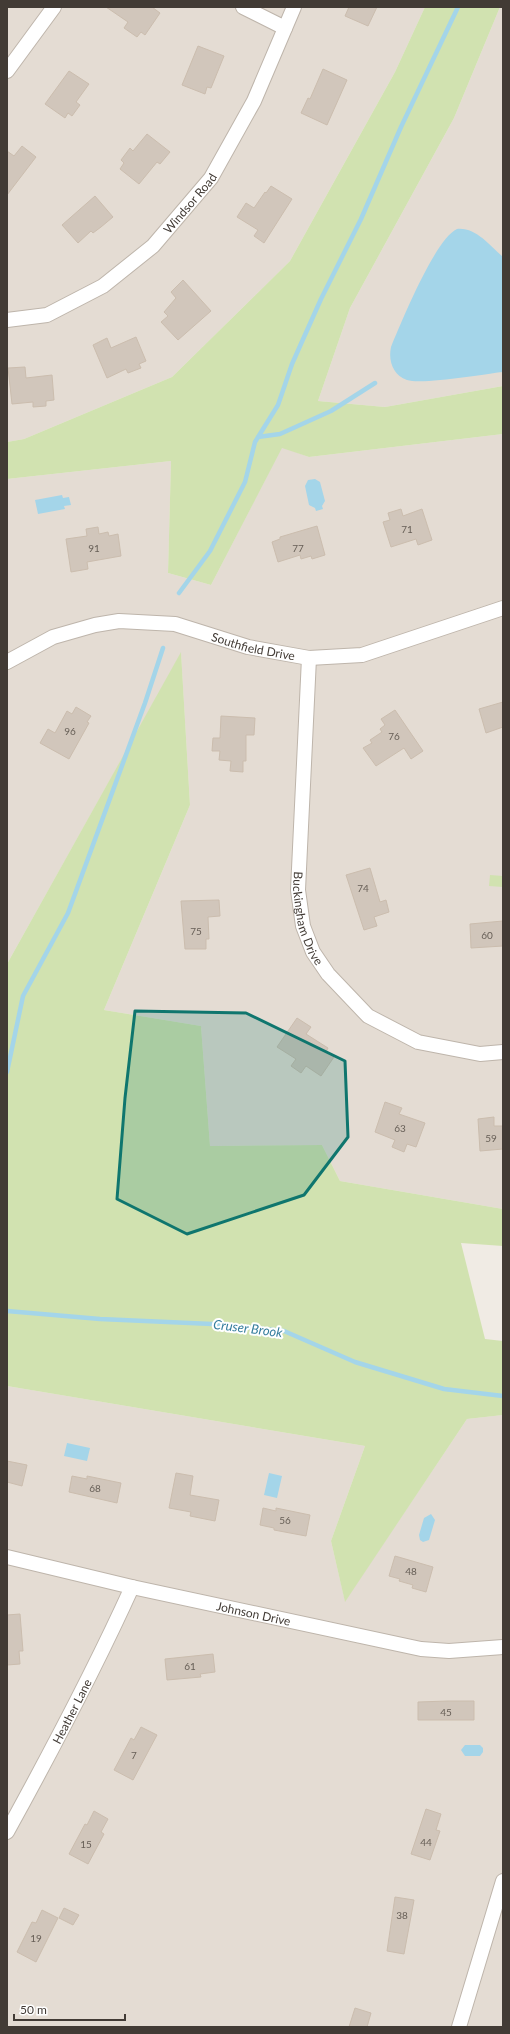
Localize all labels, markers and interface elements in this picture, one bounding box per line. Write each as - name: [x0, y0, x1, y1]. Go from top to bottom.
- street label: Windsor Road: [160, 170, 220, 236]
- house number: 71: [401, 523, 413, 535]
- house number: 91: [88, 542, 100, 554]
- house number: 77: [292, 542, 304, 554]
- street label: Southfield Drive: [210, 629, 296, 663]
- house number: 96: [64, 725, 76, 737]
- house number: 76: [388, 730, 400, 742]
- street label: Buckingham Drive: [290, 871, 327, 968]
- house number: 74: [357, 882, 369, 894]
- house number: 75: [190, 925, 202, 937]
- house number: 60: [481, 929, 493, 941]
- house number: 63: [394, 1122, 406, 1134]
- house number: 59: [485, 1132, 497, 1144]
- water label: Cruser Brook: [212, 1316, 284, 1340]
- house number: 68: [89, 1482, 101, 1494]
- house number: 56: [279, 1514, 291, 1526]
- house number: 48: [405, 1565, 417, 1577]
- street label: Johnson Drive: [215, 1598, 292, 1628]
- house number: 61: [184, 1660, 196, 1672]
- street label: Heather Lane: [49, 1676, 94, 1746]
- house number: 45: [440, 1706, 452, 1718]
- house number: 7: [131, 1749, 137, 1761]
- house number: 44: [420, 1836, 432, 1848]
- house number: 15: [80, 1838, 92, 1850]
- house number: 38: [396, 1909, 408, 1921]
- house number: 19: [30, 1932, 42, 1944]
- scale bar: [14, 1996, 125, 2022]
- text: 50 m: [20, 2002, 47, 2017]

